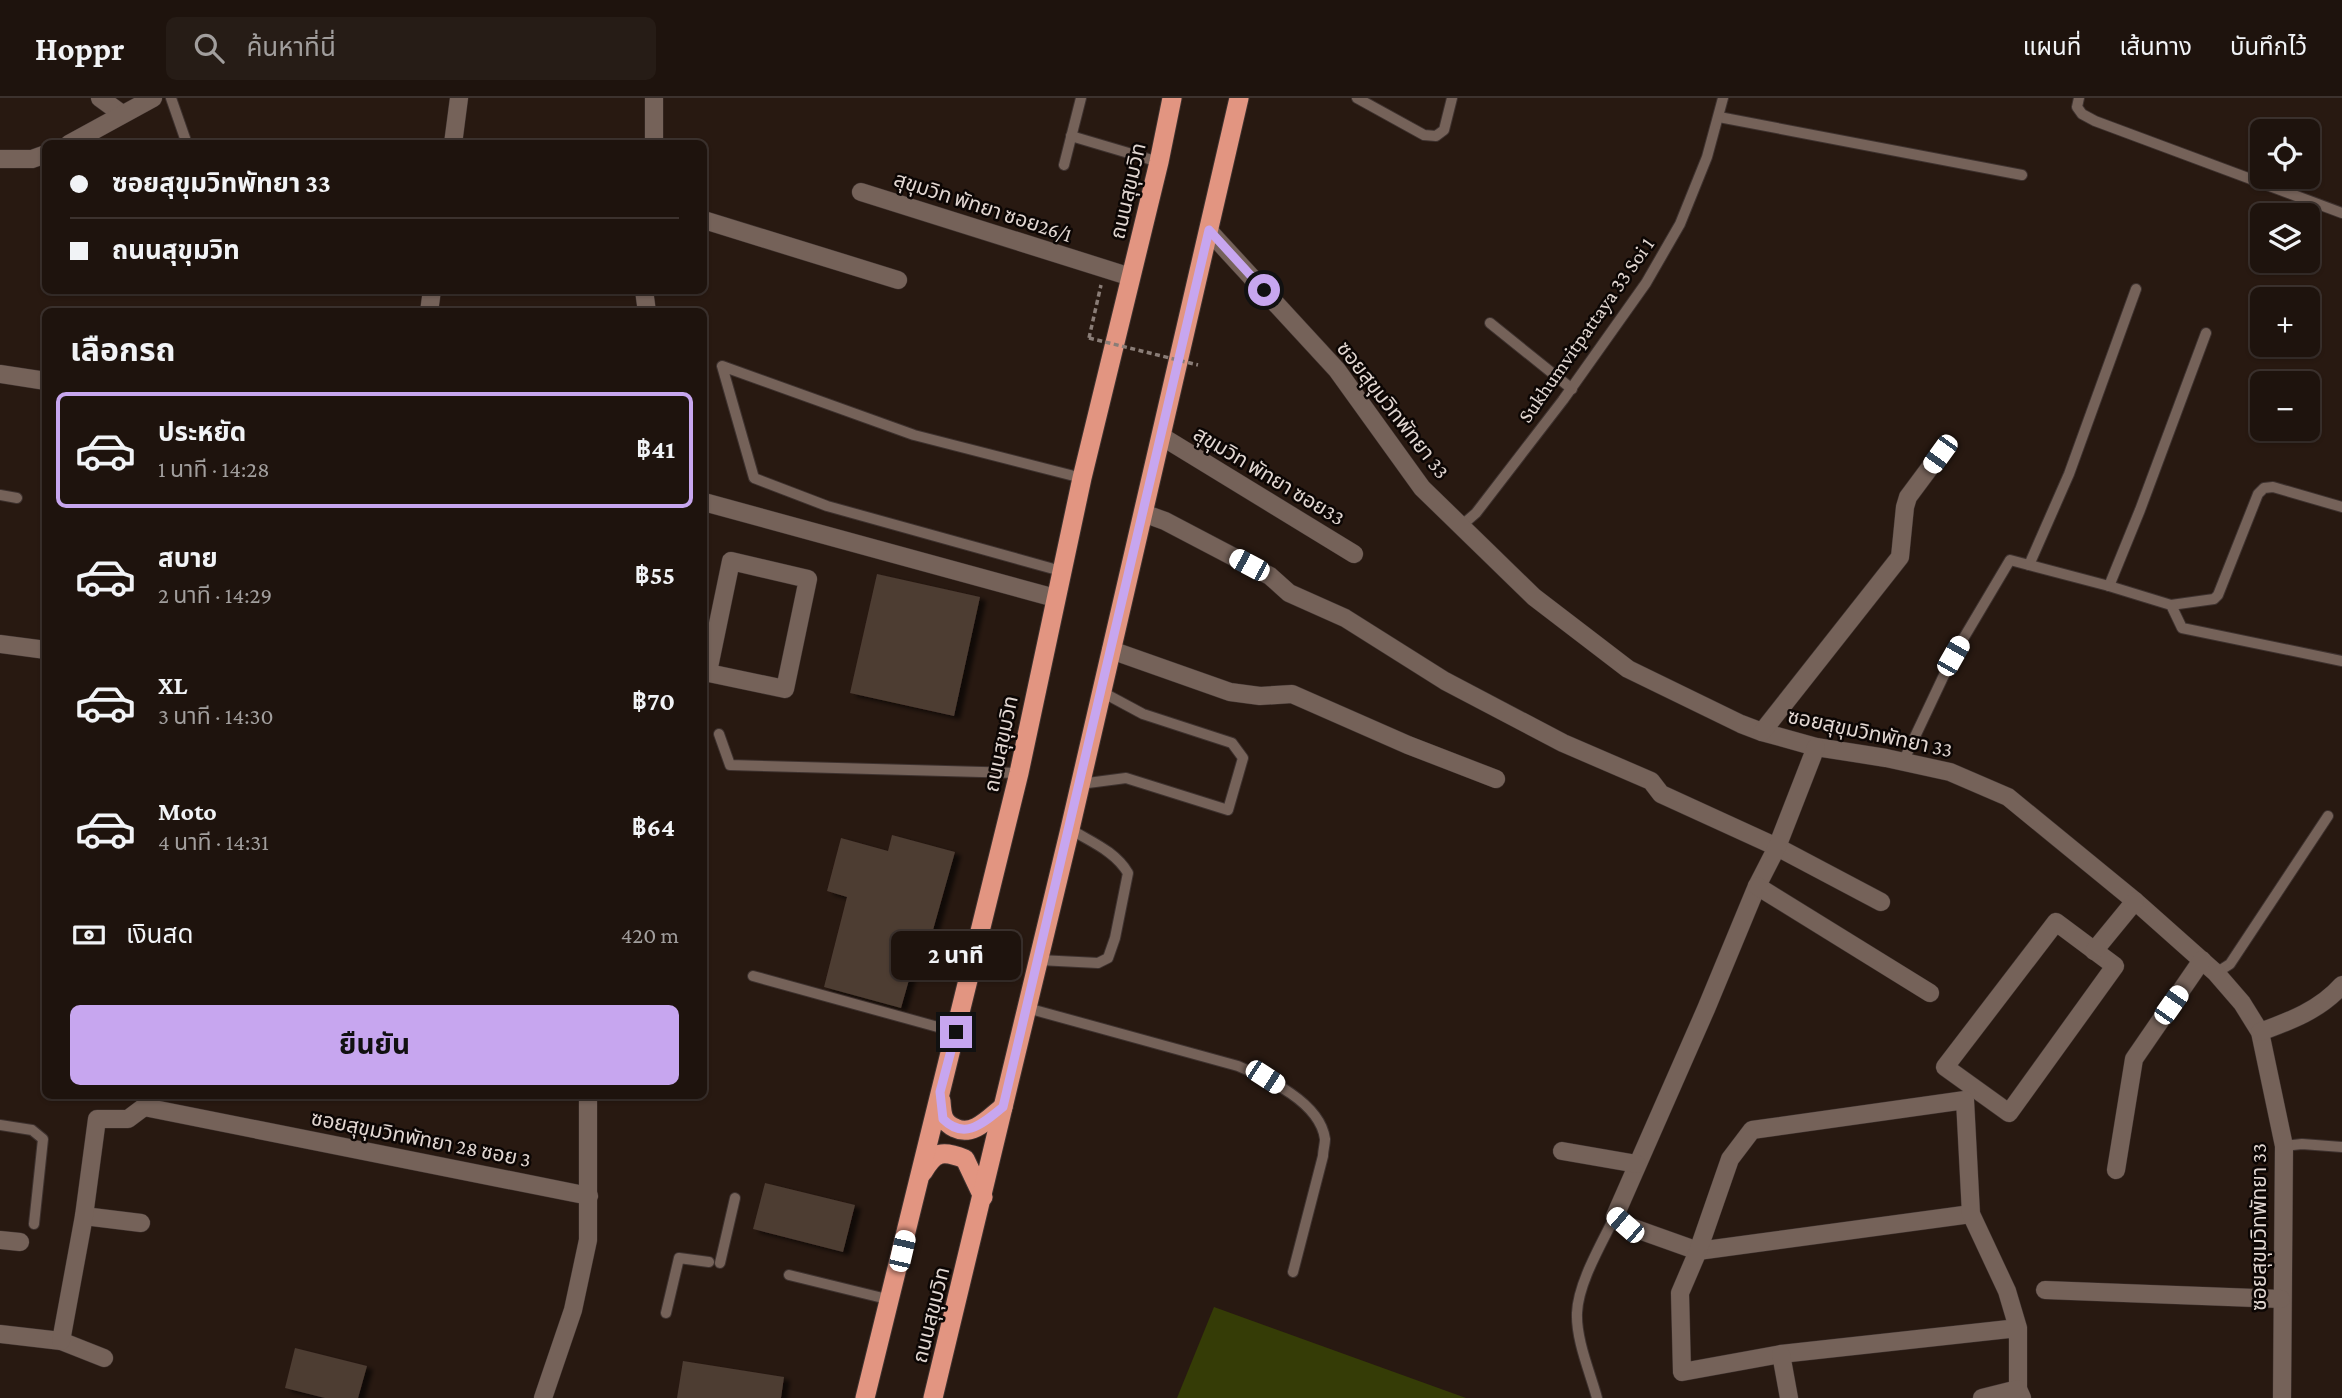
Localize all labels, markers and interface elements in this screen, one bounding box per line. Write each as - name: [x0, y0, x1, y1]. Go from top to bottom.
- search box: [166, 17, 656, 80]
- icon: search: [190, 29, 228, 67]
- text: Hoppr: [35, 30, 124, 67]
- text: ค้นหาที่นี่: [246, 33, 336, 62]
- text: แผนที่: [2023, 33, 2081, 60]
- text: เส้นทาง: [2119, 33, 2192, 60]
- text: บันทึกไว้: [2230, 33, 2307, 60]
- map controls: [2250, 119, 2320, 441]
- button: locate: [2250, 119, 2320, 189]
- street label: ถนนสุขุมวิท: [1105, 141, 1152, 242]
- street label: สุขุมวิท พัทยา ซอย26/1: [891, 167, 1075, 248]
- text: ซอยสุขุมวิทพัทยา 33: [112, 169, 331, 198]
- button: layers: [2250, 203, 2320, 273]
- street label: Sukhumvitpattaya 33 Soi 1: [1513, 233, 1659, 427]
- text: ถนนสุขุมวิท: [112, 236, 240, 265]
- route start: [1248, 274, 1280, 306]
- button: +: [2250, 287, 2320, 357]
- text: เลือกรถ: [70, 332, 175, 368]
- street label: ซอยสุขุมวิทพัทยา 33: [1331, 336, 1454, 484]
- button: −: [2250, 371, 2320, 441]
- text: ประหยัด: [158, 418, 246, 447]
- icon: car: [74, 419, 137, 482]
- street label: สุขุมวิท พัทยา ซอย33: [1189, 421, 1349, 531]
- car: [1920, 431, 1961, 477]
- text: ฿41: [636, 435, 675, 464]
- text: 1 นาที · 14:28: [158, 456, 270, 482]
- text: สบาย: [158, 544, 218, 573]
- icon: car: [74, 545, 137, 608]
- car: [1226, 546, 1273, 584]
- text: ฿55: [635, 561, 675, 590]
- text: 2 นาที · 14:29: [158, 582, 272, 608]
- car: [1934, 633, 1973, 679]
- icon: car: [74, 671, 137, 734]
- text: XL: [158, 671, 187, 700]
- text: ฿70: [632, 687, 675, 716]
- street label: ถนนสุขุมวิท: [979, 694, 1024, 795]
- text: 3 นาที · 14:30: [158, 703, 273, 729]
- street label: ซอยสุขุมวิทพัทยา 33: [1785, 704, 1955, 763]
- icon: car: [74, 797, 137, 860]
- text: Moto: [158, 797, 217, 826]
- text: ฿64: [632, 813, 675, 842]
- text: 4 นาที · 14:31: [158, 829, 269, 855]
- icon: cash: [70, 916, 108, 954]
- text: เงินสด: [126, 920, 193, 949]
- text: 420 m: [621, 922, 679, 948]
- callout: 2 นาที: [891, 930, 1021, 979]
- text: 2 นาที: [928, 942, 984, 968]
- car: [2151, 982, 2192, 1028]
- button: ยืนยัน: [70, 1005, 679, 1085]
- route end: [940, 1016, 972, 1048]
- car: [1242, 1057, 1289, 1097]
- street label: ซอยสุขุมวิทพัทยา 28 ซอย 3: [309, 1106, 533, 1173]
- street label: ซอยสุขุมวิทพัทยา 33: [2247, 1143, 2272, 1311]
- car: [1603, 1203, 1648, 1247]
- car: [888, 1228, 917, 1274]
- street label: ถนนสุขุมวิท: [908, 1265, 955, 1366]

